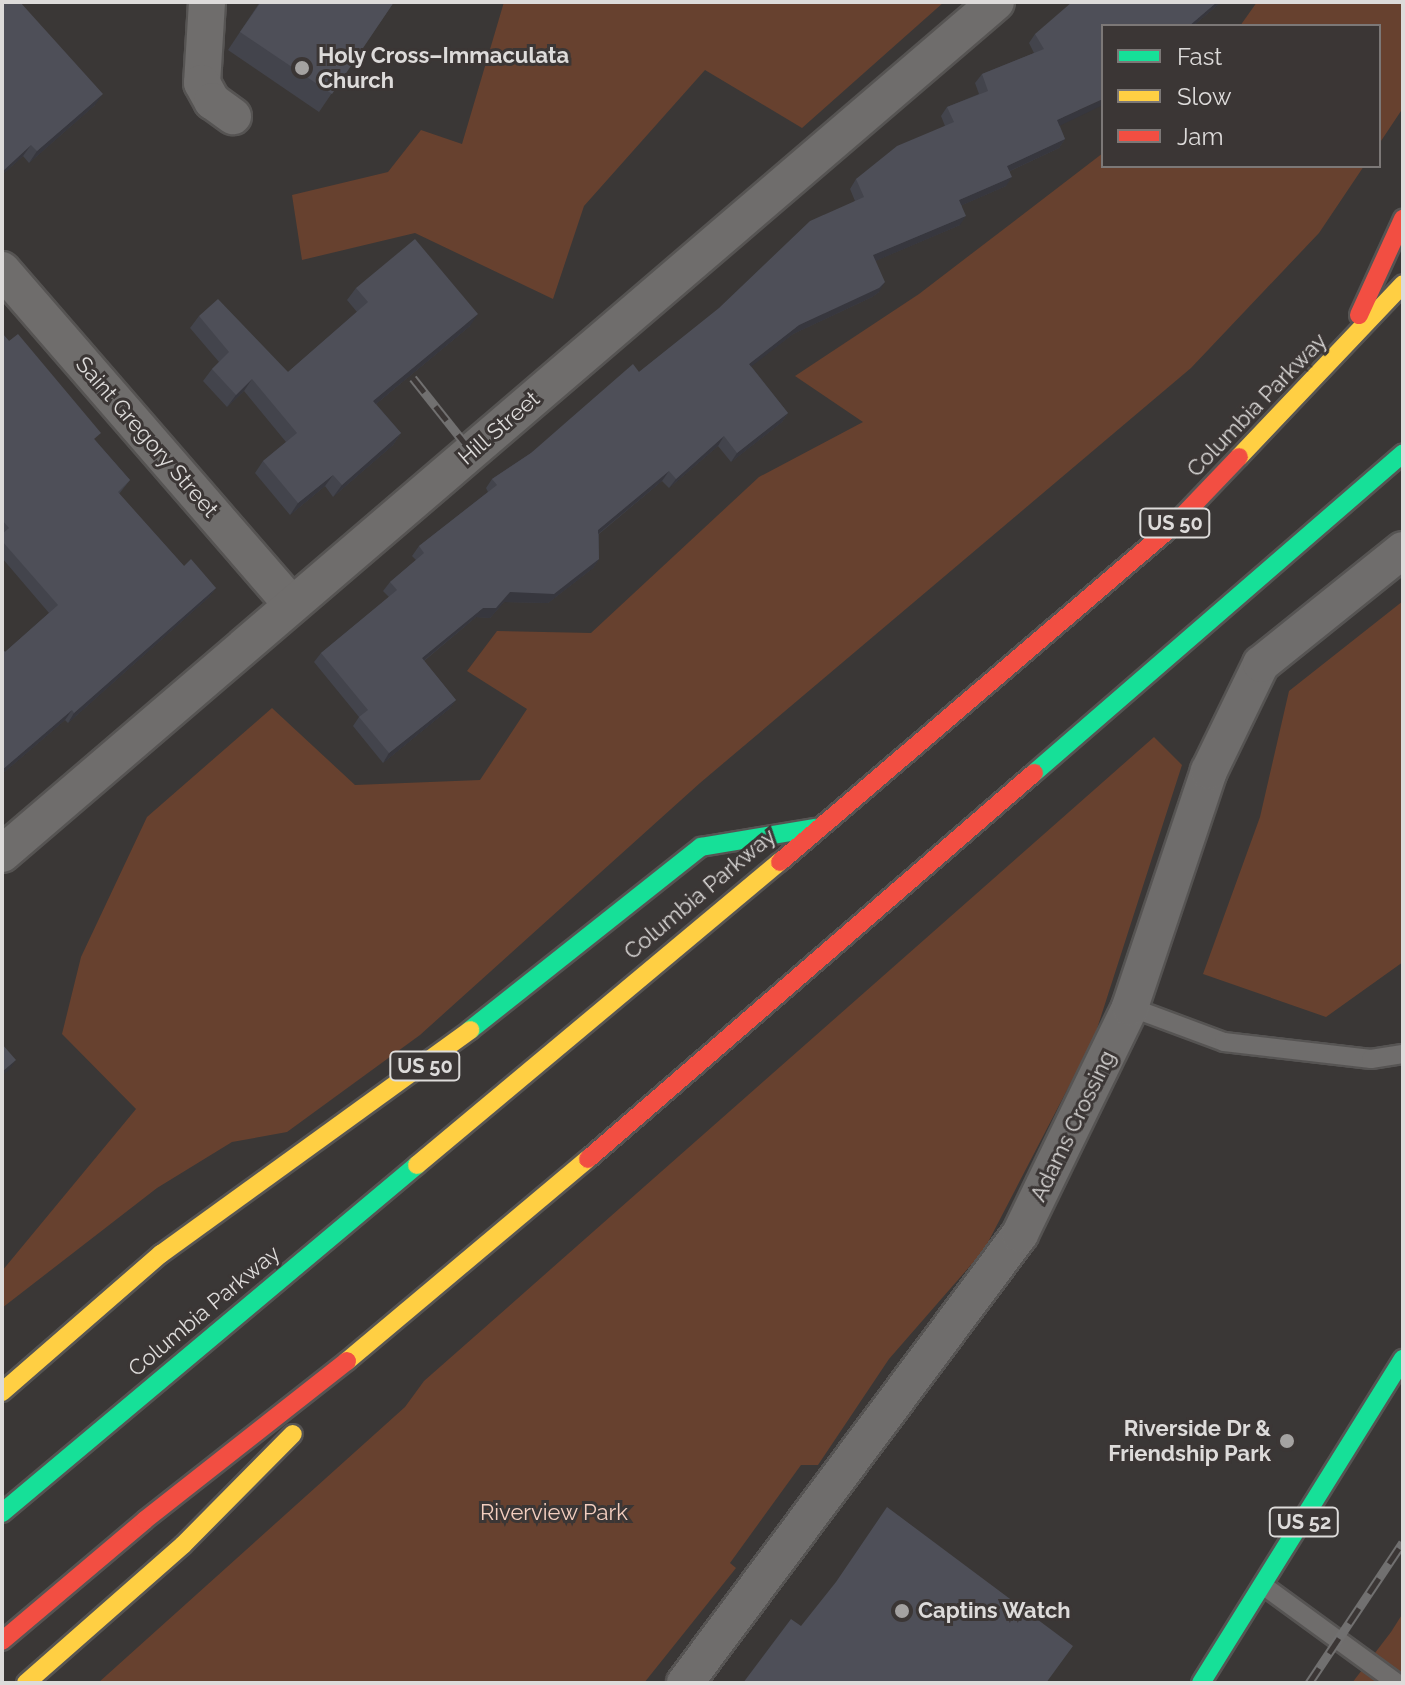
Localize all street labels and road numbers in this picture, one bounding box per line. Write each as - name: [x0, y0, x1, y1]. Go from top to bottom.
- street label: Columbia Parkway: [1182, 328, 1332, 482]
- street label: Saint Gregory Street: [70, 351, 224, 523]
- street label: Hill Street: [453, 385, 545, 471]
- road number: US 50: [1139, 507, 1211, 539]
- street label: Columbia Parkway: [619, 823, 781, 965]
- street label: Adams Crossing: [1025, 1046, 1121, 1206]
- road number: US 50: [389, 1050, 461, 1082]
- street label: Columbia Parkway: [123, 1240, 285, 1382]
- road number: US 52: [1268, 1506, 1340, 1538]

